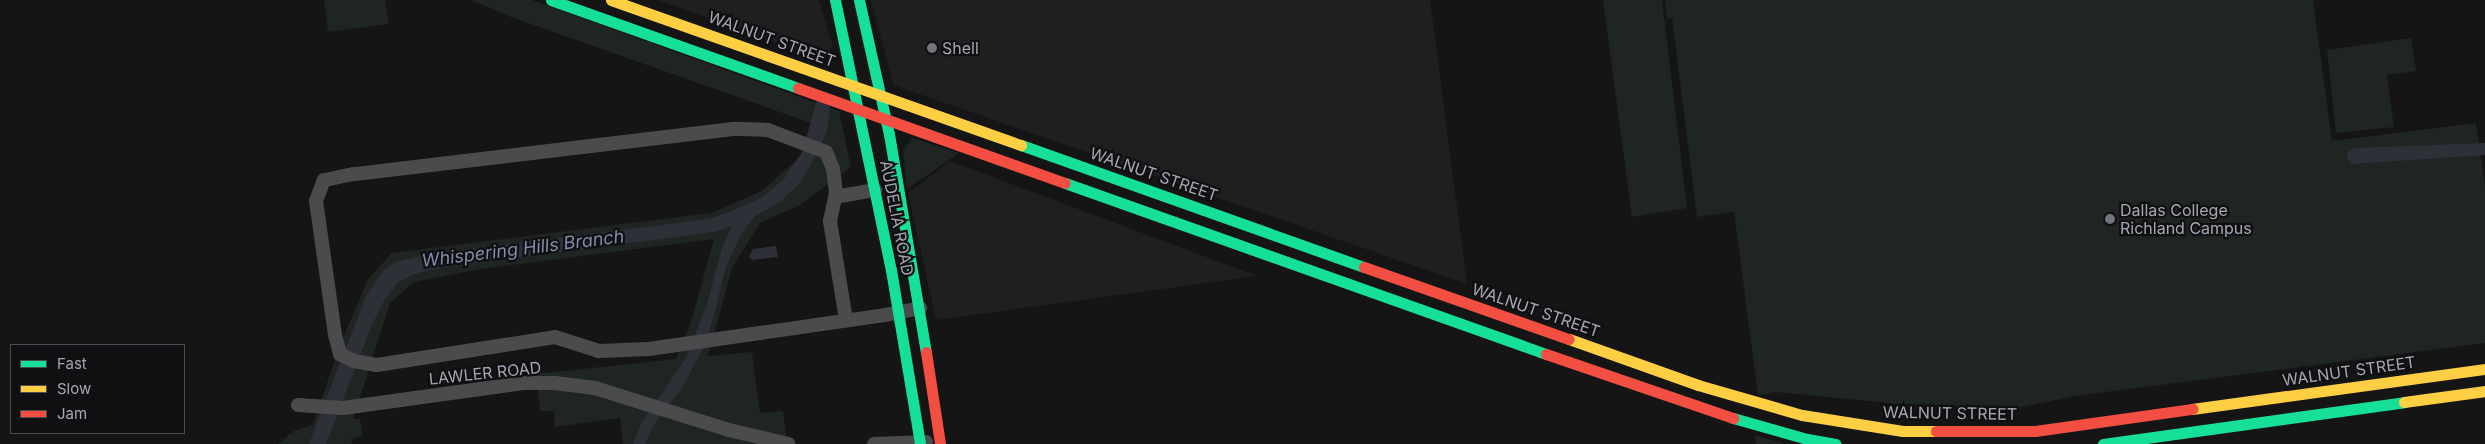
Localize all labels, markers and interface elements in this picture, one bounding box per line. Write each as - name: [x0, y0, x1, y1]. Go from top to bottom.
- street label: WALNUT STREET: [706, 7, 838, 71]
- place label: Shell: [942, 38, 979, 58]
- marker: Shell: [926, 42, 938, 54]
- street label: WALNUT STREET: [1087, 143, 1221, 205]
- street label: AUDELIA ROAD: [876, 159, 918, 277]
- place label: Dallas College Richland Campus: [2120, 200, 2252, 238]
- marker: Dallas College Richland Campus: [2104, 213, 2116, 225]
- water label: Whispering Hills Branch: [421, 226, 625, 272]
- street label: WALNUT STREET: [1469, 279, 1603, 341]
- legend: [10, 344, 185, 434]
- street label: WALNUT STREET: [2281, 352, 2417, 390]
- text: Fast: [57, 354, 87, 373]
- street label: LAWLER ROAD: [428, 358, 542, 388]
- text: Slow: [57, 379, 91, 398]
- street label: WALNUT STREET: [1883, 402, 2017, 424]
- text: Jam: [57, 404, 87, 423]

